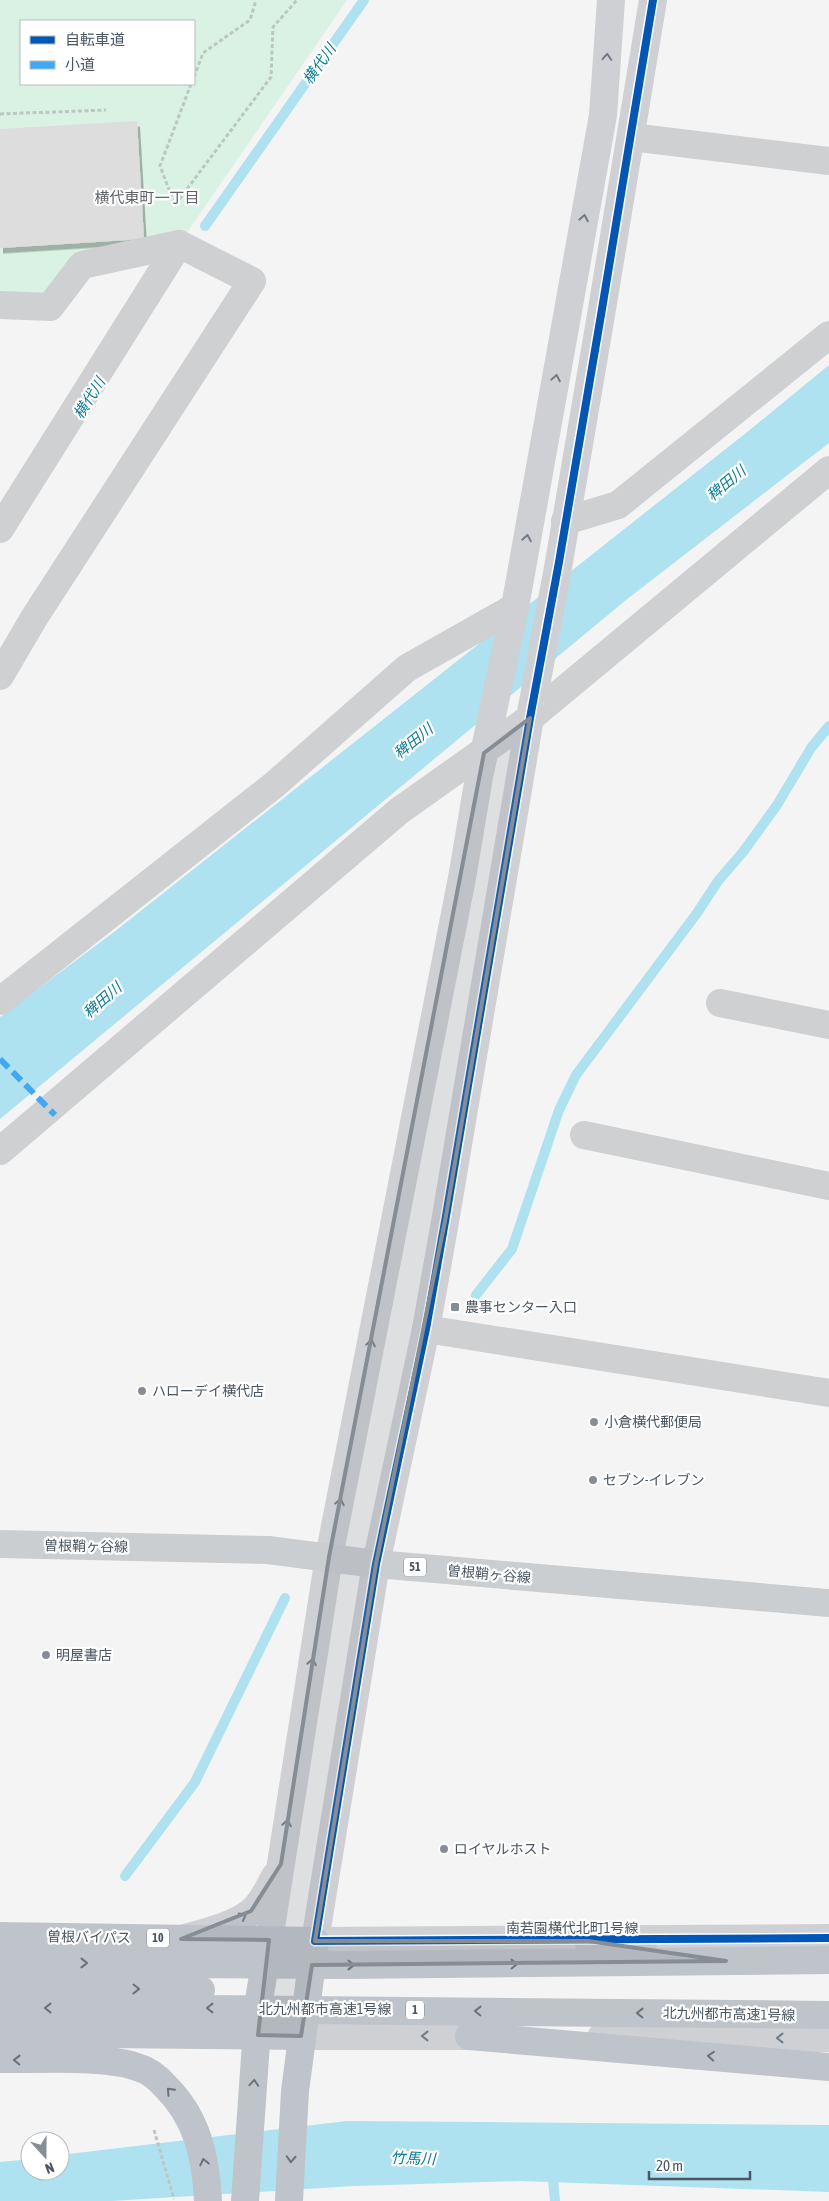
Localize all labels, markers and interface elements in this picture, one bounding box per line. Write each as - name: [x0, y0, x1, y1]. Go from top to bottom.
- legend: [20, 20, 195, 85]
- text: 自転車道: [65, 31, 125, 48]
- water label: 横代川: [299, 39, 340, 87]
- one-way arrow: [601, 53, 612, 61]
- text: 小道: [65, 56, 95, 73]
- district label: 横代東町一丁目: [94, 189, 200, 206]
- one-way arrow: [579, 214, 589, 222]
- water label: 横代川: [70, 373, 109, 422]
- one-way arrow: [550, 374, 560, 382]
- water label: 稗田川: [703, 461, 750, 504]
- one-way arrow: [522, 533, 532, 542]
- water label: 稗田川: [390, 719, 437, 762]
- water label: 稗田川: [79, 978, 126, 1021]
- place label: 農事センター入口: [465, 1299, 577, 1315]
- marker: 農事センター入口: [449, 1301, 461, 1313]
- one-way arrow: [365, 1338, 376, 1347]
- place label: ハローデイ横代店: [152, 1383, 264, 1399]
- marker: ハローデイ横代店: [136, 1385, 148, 1397]
- place label: 小倉横代郵便局: [604, 1414, 702, 1430]
- marker: 小倉横代郵便局: [588, 1416, 600, 1428]
- place label: セブン-イレブン: [603, 1472, 705, 1488]
- marker: セブン-イレブン: [587, 1474, 599, 1486]
- one-way arrow: [334, 1498, 344, 1506]
- street label: 曽根鞘ヶ谷線: [44, 1537, 128, 1555]
- road number: 51: [404, 1558, 426, 1576]
- street label: 曽根鞘ヶ谷線: [446, 1562, 532, 1586]
- place label: 明屋書店: [56, 1647, 112, 1663]
- marker: 明屋書店: [40, 1649, 52, 1661]
- one-way arrow: [307, 1658, 317, 1667]
- one-way arrow: [282, 1818, 292, 1827]
- place label: ロイヤルホスト: [454, 1841, 552, 1857]
- marker: ロイヤルホスト: [438, 1843, 450, 1855]
- one-way arrow: [238, 1912, 247, 1922]
- street label: 南若園横代北町1号線: [506, 1920, 638, 1936]
- street label: 曽根バイパス: [47, 1928, 131, 1946]
- road number: 10: [147, 1929, 169, 1948]
- one-way arrow: [80, 1958, 88, 1969]
- one-way arrow: [510, 1958, 518, 1969]
- one-way arrow: [348, 1960, 355, 1970]
- one-way arrow: [132, 1983, 140, 1994]
- road number: 1: [406, 2000, 424, 2020]
- street label: 北九州都市高速1号線: [259, 2001, 391, 2017]
- one-way arrow: [44, 2003, 52, 2013]
- one-way arrow: [206, 2003, 214, 2014]
- street label: 北九州都市高速1号線: [663, 2005, 795, 2023]
- one-way arrow: [474, 2006, 482, 2016]
- one-way arrow: [636, 2008, 644, 2018]
- one-way arrow: [421, 2031, 429, 2041]
- one-way arrow: [776, 2033, 784, 2043]
- one-way arrow: [706, 2051, 714, 2062]
- one-way arrow: [12, 2055, 20, 2065]
- one-way arrow: [249, 2079, 260, 2087]
- one-way arrow: [167, 2088, 176, 2097]
- north arrow: [20, 2131, 70, 2181]
- scale bar: [649, 2148, 750, 2180]
- water label: 竹馬川: [390, 2149, 438, 2167]
- one-way arrow: [286, 2155, 297, 2163]
- text: 20 m: [656, 2157, 683, 2174]
- one-way arrow: [199, 2158, 209, 2167]
- text: N: [43, 2159, 56, 2177]

